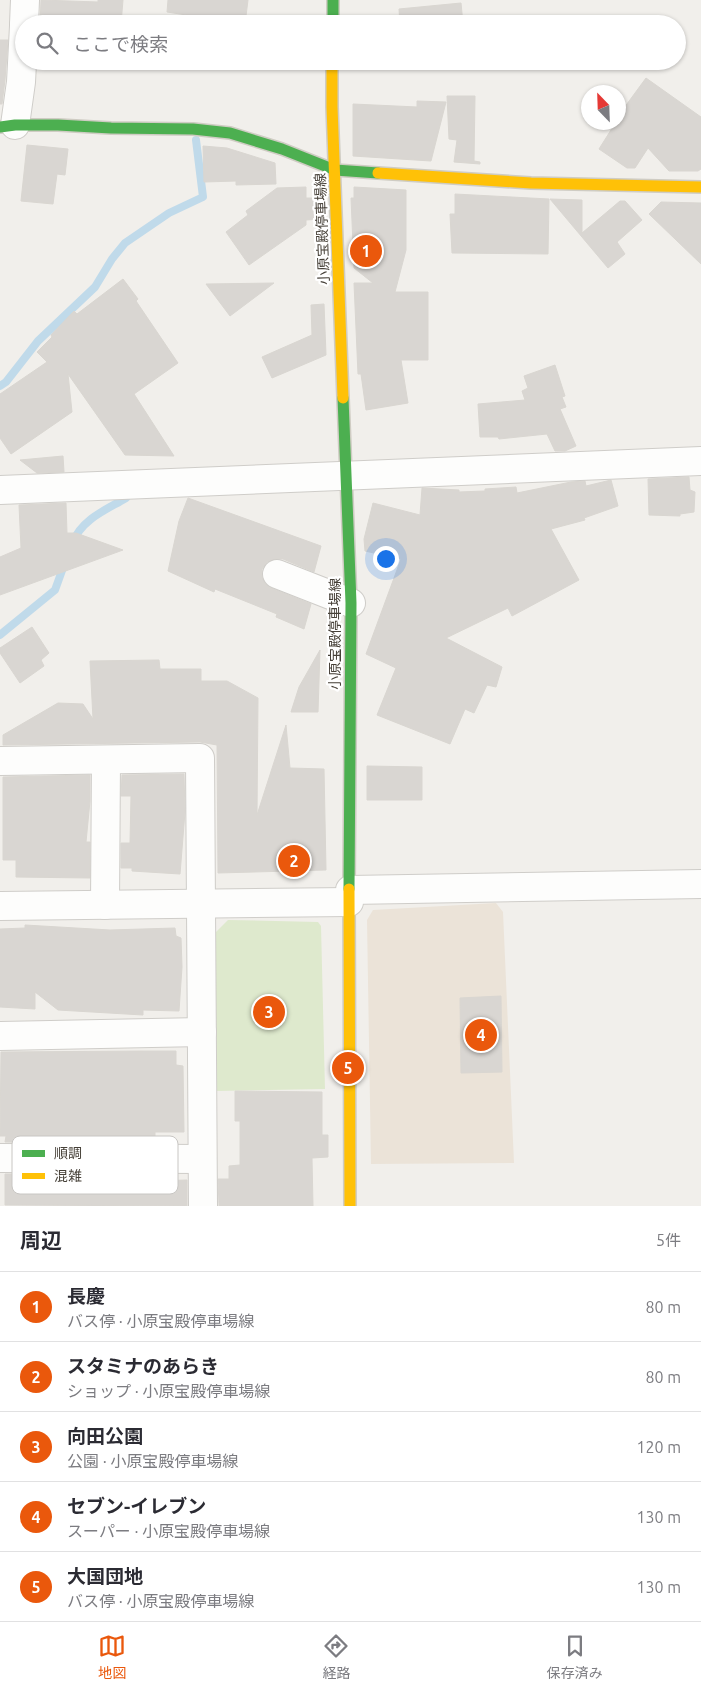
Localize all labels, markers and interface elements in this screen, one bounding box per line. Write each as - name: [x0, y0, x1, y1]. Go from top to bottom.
- search box: [15, 15, 686, 70]
- icon: search: [33, 29, 61, 57]
- text: ここで検索: [73, 33, 168, 55]
- north arrow: [581, 85, 626, 130]
- street label: 小原宝殿停車場線: [312, 173, 332, 285]
- pin: 1: [350, 232, 382, 270]
- your location: [373, 546, 399, 572]
- street label: 小原宝殿停車場線: [327, 578, 343, 690]
- pin: 2: [278, 842, 310, 880]
- pin: 3: [253, 993, 285, 1031]
- pin: 4: [465, 1016, 497, 1054]
- pin: 5: [332, 1049, 364, 1087]
- legend: [12, 1136, 178, 1194]
- text: 順調: [54, 1145, 82, 1161]
- text: 混雑: [54, 1168, 82, 1184]
- text: 周辺: [20, 1228, 62, 1252]
- text: 5件: [656, 1231, 681, 1249]
- text: 長慶: [67, 1285, 105, 1307]
- text: 1: [31, 1298, 41, 1316]
- text: 80 m: [645, 1298, 681, 1316]
- text: バス停 · 小原宝殿停車場線: [67, 1312, 254, 1330]
- text: スタミナのあらき: [67, 1355, 219, 1377]
- text: 2: [31, 1368, 41, 1386]
- text: 80 m: [645, 1368, 681, 1386]
- text: ショップ · 小原宝殿停車場線: [67, 1382, 270, 1400]
- text: 向田公園: [67, 1425, 143, 1447]
- text: 3: [31, 1438, 41, 1456]
- text: 120 m: [636, 1438, 681, 1456]
- text: 公園 · 小原宝殿停車場線: [67, 1452, 238, 1470]
- text: セブン-イレブン: [67, 1495, 206, 1517]
- text: 4: [31, 1508, 41, 1526]
- text: 130 m: [636, 1508, 681, 1526]
- text: スーパー · 小原宝殿停車場線: [67, 1522, 270, 1540]
- text: 大国団地: [67, 1565, 143, 1587]
- text: 5: [31, 1578, 41, 1596]
- text: 130 m: [636, 1578, 681, 1596]
- text: バス停 · 小原宝殿停車場線: [67, 1592, 254, 1610]
- tab: 地図: [98, 1632, 126, 1682]
- tab: 経路: [322, 1632, 350, 1682]
- tab: 保存済み: [547, 1632, 603, 1682]

